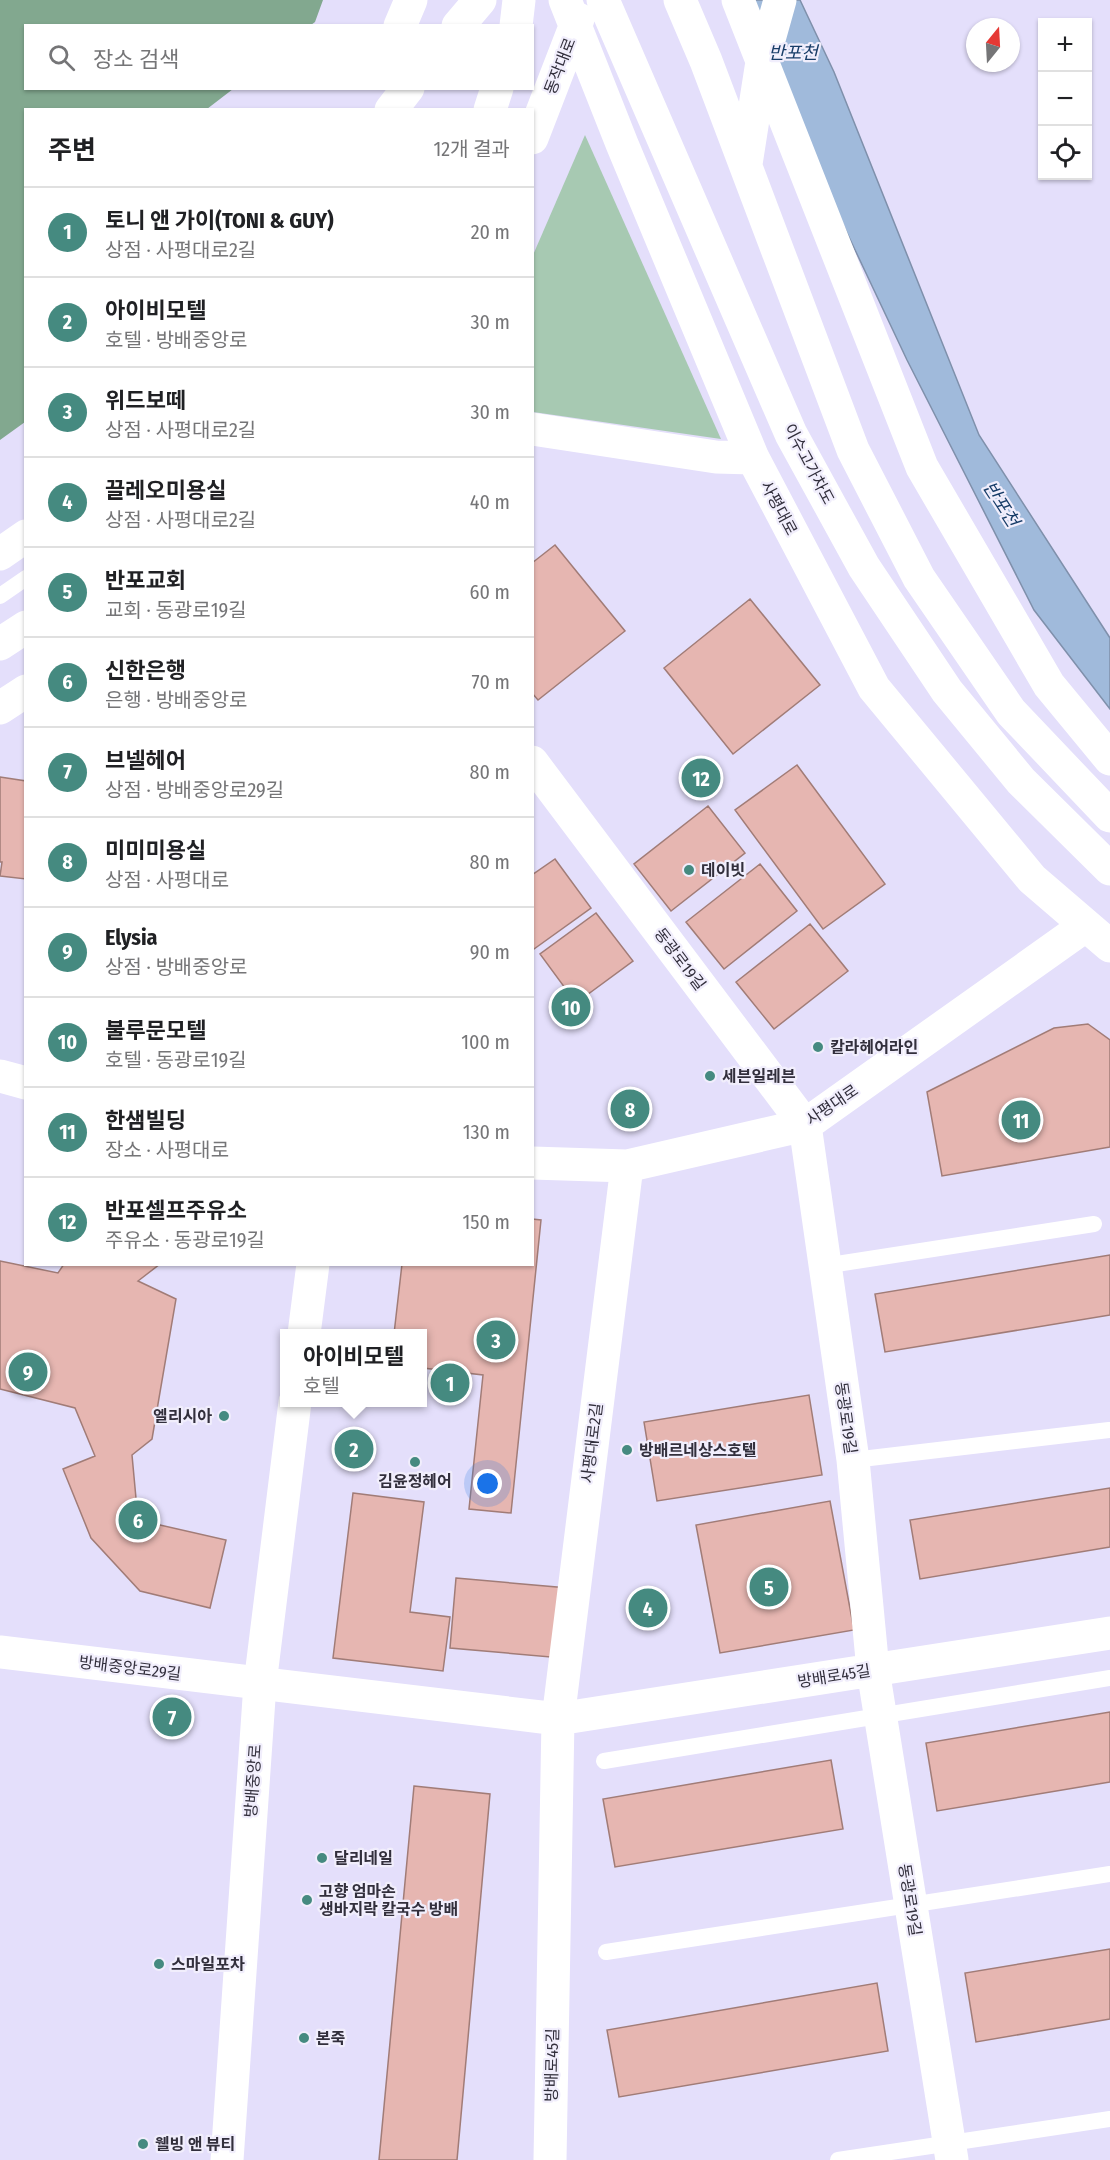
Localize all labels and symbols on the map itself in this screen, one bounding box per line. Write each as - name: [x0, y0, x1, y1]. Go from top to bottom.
- north arrow: [966, 18, 1020, 72]
- street label: 동작대로: [541, 35, 580, 97]
- water label: 반포천: [768, 42, 820, 64]
- street label: 이수고가차도: [780, 421, 838, 508]
- water label: 반포천: [978, 477, 1025, 533]
- street label: 사평대로: [757, 478, 801, 539]
- pin: 12: [682, 756, 720, 800]
- place label: 데이빗: [701, 861, 745, 880]
- marker: 데이빗: [682, 863, 696, 877]
- street label: 동광로19길: [650, 924, 710, 994]
- pin: 10: [552, 984, 590, 1030]
- place label: 칼라헤어라인: [830, 1038, 918, 1057]
- marker: 칼라헤어라인: [811, 1040, 825, 1054]
- place label: 세븐일레븐: [722, 1067, 796, 1086]
- marker: 세븐일레븐: [703, 1069, 717, 1083]
- street label: 사평대로: [802, 1081, 862, 1129]
- pin: 8: [610, 1086, 650, 1132]
- pin: 11: [1002, 1098, 1040, 1142]
- pin: 3: [476, 1318, 516, 1362]
- pin: 9: [9, 1350, 48, 1394]
- pin: 1: [430, 1360, 470, 1406]
- street label: 동광로19길: [832, 1381, 860, 1455]
- street label: 사평대로2길: [578, 1402, 606, 1484]
- place label: 엘리시아: [153, 1407, 212, 1426]
- marker: 엘리시아: [217, 1409, 231, 1423]
- pin: 2: [334, 1426, 374, 1472]
- place label: 방배르네상스호텔: [639, 1441, 757, 1460]
- marker: 방배르네상스호텔: [620, 1443, 634, 1457]
- marker: 김윤정헤어: [408, 1455, 422, 1469]
- your location: [473, 1469, 502, 1498]
- place label: 김윤정헤어: [378, 1472, 452, 1491]
- pin: 6: [118, 1498, 158, 1543]
- pin: 5: [750, 1564, 788, 1610]
- pin: 4: [628, 1586, 668, 1630]
- street label: 방배중앙로29길: [78, 1652, 182, 1684]
- street label: 방배로45길: [796, 1661, 872, 1691]
- pin: 7: [152, 1694, 192, 1740]
- street label: 방배중앙로: [241, 1743, 265, 1818]
- place label: 달리네일: [334, 1849, 393, 1868]
- marker: 달리네일: [315, 1851, 329, 1865]
- street label: 동광로19길: [895, 1863, 925, 1937]
- place label: 고향 엄마손 생바지락 칼국수 방배: [319, 1882, 458, 1919]
- marker: 고향 엄마손 생바지락 칼국수 방배: [300, 1893, 314, 1907]
- place label: 스마일포차: [171, 1955, 245, 1974]
- marker: 스마일포차: [152, 1957, 166, 1971]
- street label: 방배로45길: [542, 2028, 562, 2102]
- place label: 본죽: [316, 2029, 345, 2048]
- marker: 본죽: [297, 2031, 311, 2045]
- place label: 웰빙 앤 뷰티: [155, 2135, 235, 2154]
- marker: 웰빙 앤 뷰티: [136, 2137, 150, 2151]

